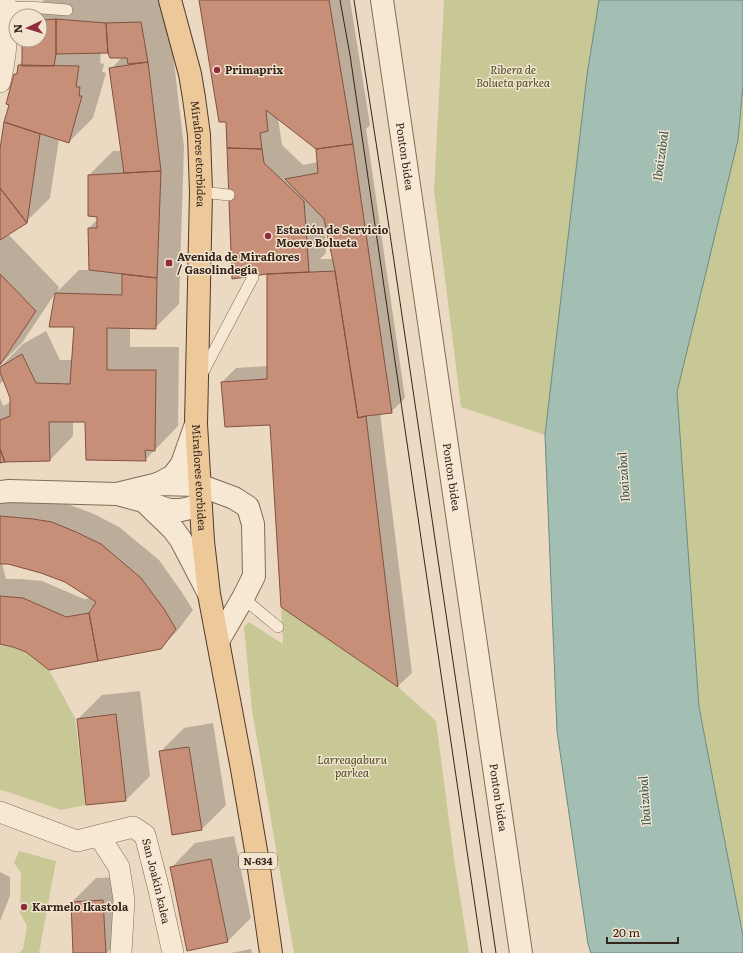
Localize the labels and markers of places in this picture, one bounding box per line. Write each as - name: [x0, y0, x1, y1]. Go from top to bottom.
- place label: Primaprix: [225, 61, 283, 77]
- marker: Primaprix: [212, 65, 222, 75]
- place label: Estación de Servicio Moeve Bolueta: [276, 221, 389, 250]
- marker: Estación de Servicio Moeve Bolueta: [263, 231, 273, 241]
- place label: Avenida de Miraflores / Gasolindegia: [177, 248, 300, 277]
- marker: Avenida de Miraflores / Gasolindegia: [164, 258, 174, 268]
- place label: Karmelo Ikastola: [32, 898, 129, 914]
- marker: Karmelo Ikastola: [19, 902, 29, 912]

